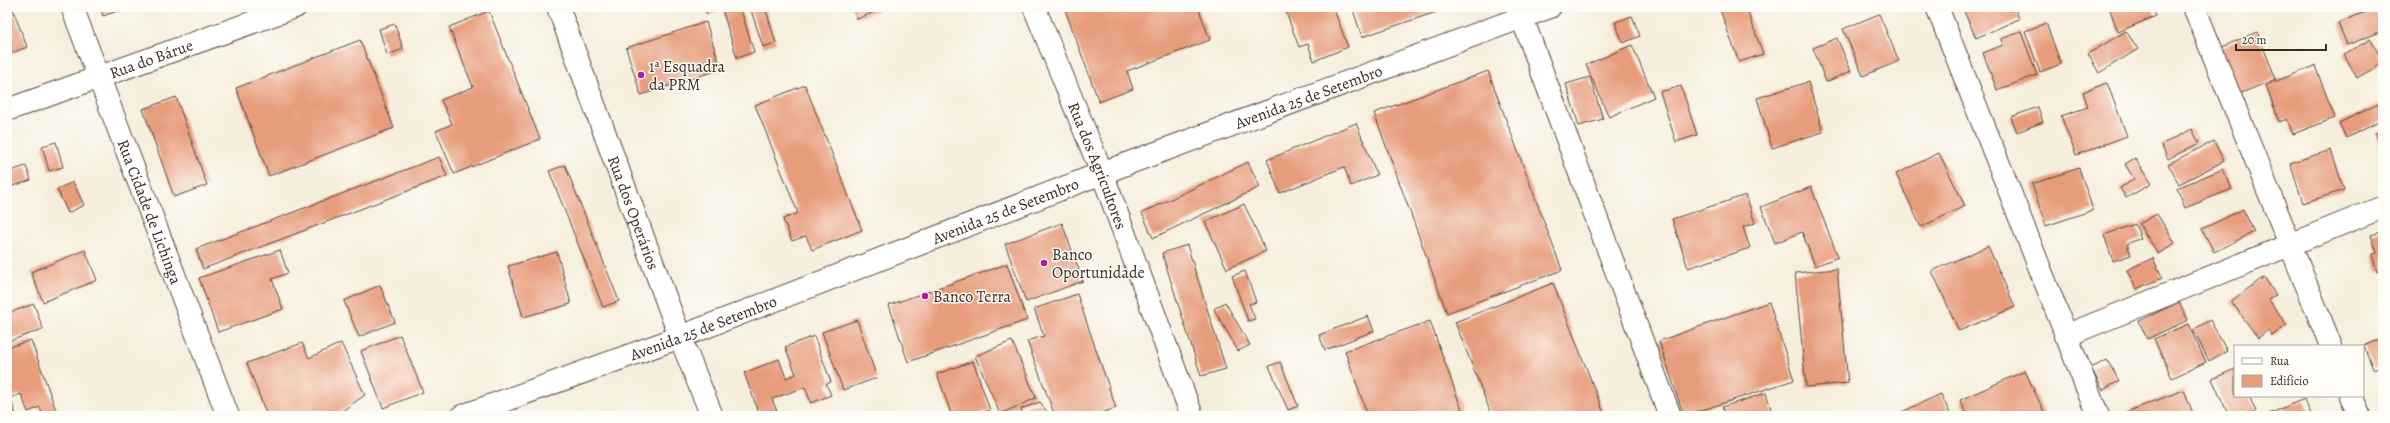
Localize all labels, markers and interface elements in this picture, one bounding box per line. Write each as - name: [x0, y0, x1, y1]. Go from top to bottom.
- scale bar: [2236, 26, 2326, 52]
- text: 20 m: [2242, 32, 2266, 48]
- street label: Rua do Bárue: [107, 34, 196, 84]
- place label: 1ª Esquadra da PRM: [649, 56, 726, 96]
- street label: Avenida 25 de Setembro: [1231, 60, 1386, 135]
- marker: 1ª Esquadra da PRM: [636, 70, 646, 80]
- street label: Rua dos Agricultores: [1062, 99, 1132, 233]
- street label: Rua Cidade de Lichinga: [112, 136, 187, 288]
- street label: Rua dos Operários: [602, 153, 664, 273]
- street label: Avenida 25 de Setembro: [928, 173, 1082, 250]
- place label: Banco Oportunidade: [1052, 244, 1145, 284]
- marker: Banco Oportunidade: [1039, 258, 1049, 268]
- place label: Banco Terra: [933, 286, 1011, 308]
- street label: Avenida 25 de Setembro: [626, 290, 780, 367]
- marker: Banco Terra: [920, 291, 930, 301]
- legend: [2234, 345, 2364, 397]
- text: Rua: [2270, 353, 2289, 369]
- text: Edifício: [2270, 373, 2308, 389]

